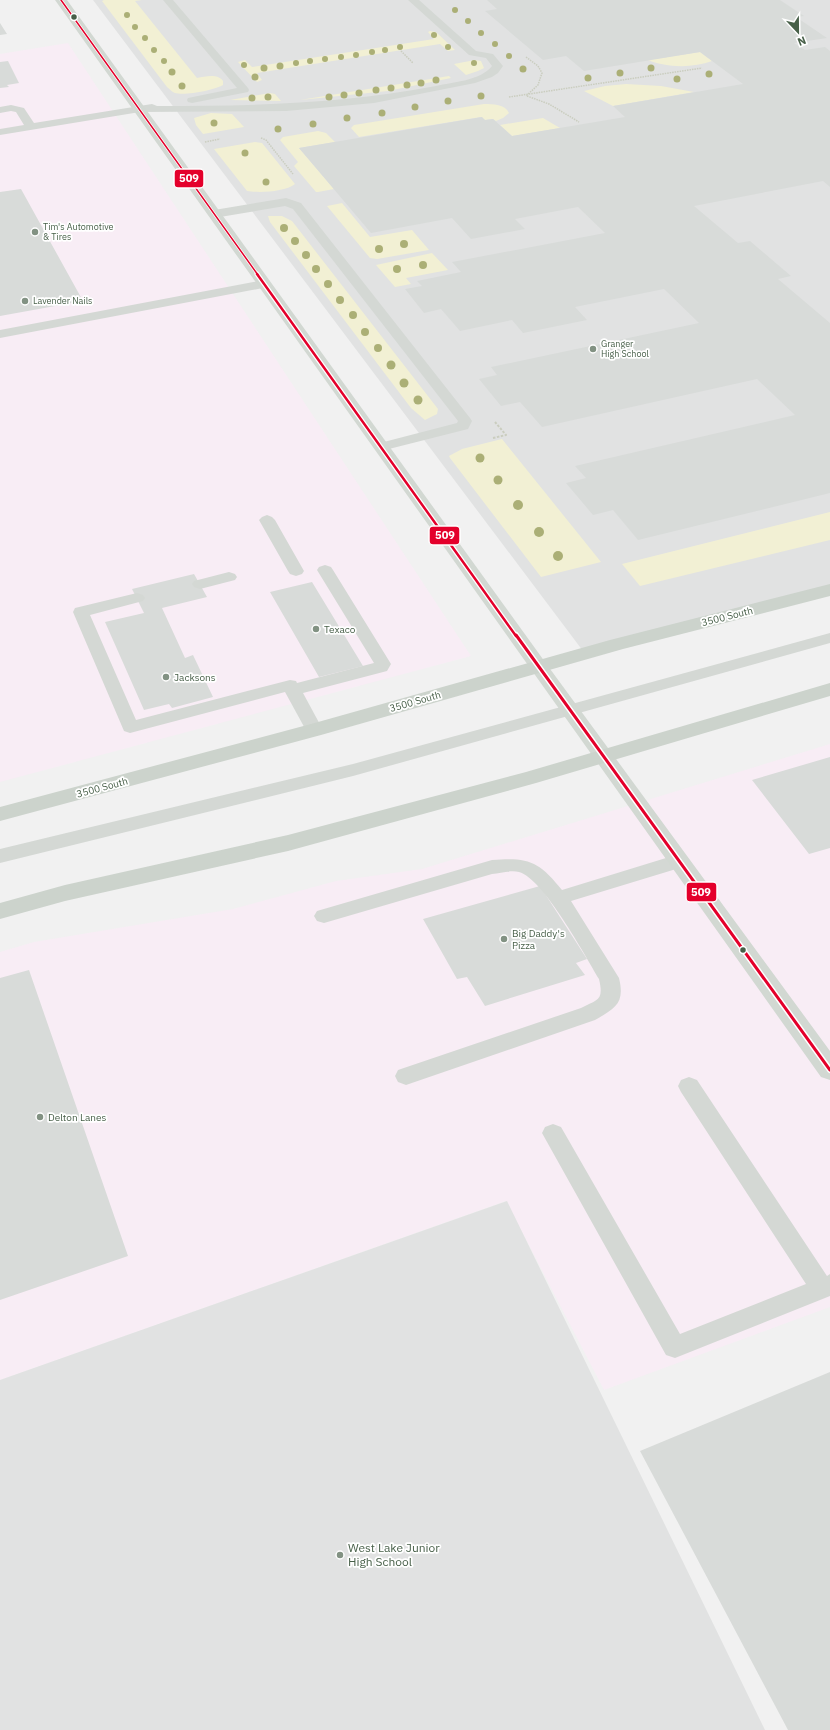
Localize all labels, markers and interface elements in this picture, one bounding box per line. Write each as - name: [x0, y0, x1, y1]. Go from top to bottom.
- unlabelled marker: [69, 12, 79, 22]
- north arrow: [778, 12, 818, 52]
- text: N: [795, 33, 808, 49]
- line badge: 509: [174, 169, 204, 188]
- text: 509: [179, 171, 199, 185]
- place label: Tim's Automotive & Tires: [43, 221, 114, 242]
- marker: Tim's Automotive & Tires: [30, 227, 40, 237]
- place label: Lavender Nails: [33, 295, 92, 306]
- marker: Lavender Nails: [20, 296, 30, 306]
- place label: Granger High School: [601, 338, 650, 359]
- marker: Granger High School: [588, 344, 598, 354]
- line badge: 509: [429, 526, 460, 545]
- text: 509: [435, 528, 455, 542]
- street label: 3500 South: [700, 604, 754, 629]
- place label: Texaco: [324, 623, 356, 636]
- marker: Texaco: [311, 624, 321, 634]
- place label: Jacksons: [174, 671, 216, 684]
- marker: Jacksons: [161, 672, 171, 682]
- street label: 3500 South: [388, 688, 442, 715]
- street label: 3500 South: [75, 774, 129, 801]
- line badge: 509: [686, 882, 717, 902]
- text: 509: [691, 885, 711, 899]
- place label: Big Daddy's Pizza: [512, 927, 565, 952]
- marker: Big Daddy's Pizza: [499, 934, 509, 944]
- unlabelled marker: [738, 945, 748, 955]
- place label: Delton Lanes: [48, 1111, 106, 1124]
- marker: Delton Lanes: [35, 1112, 45, 1122]
- place label: West Lake Junior High School: [348, 1540, 440, 1569]
- marker: West Lake Junior High School: [335, 1550, 345, 1560]

